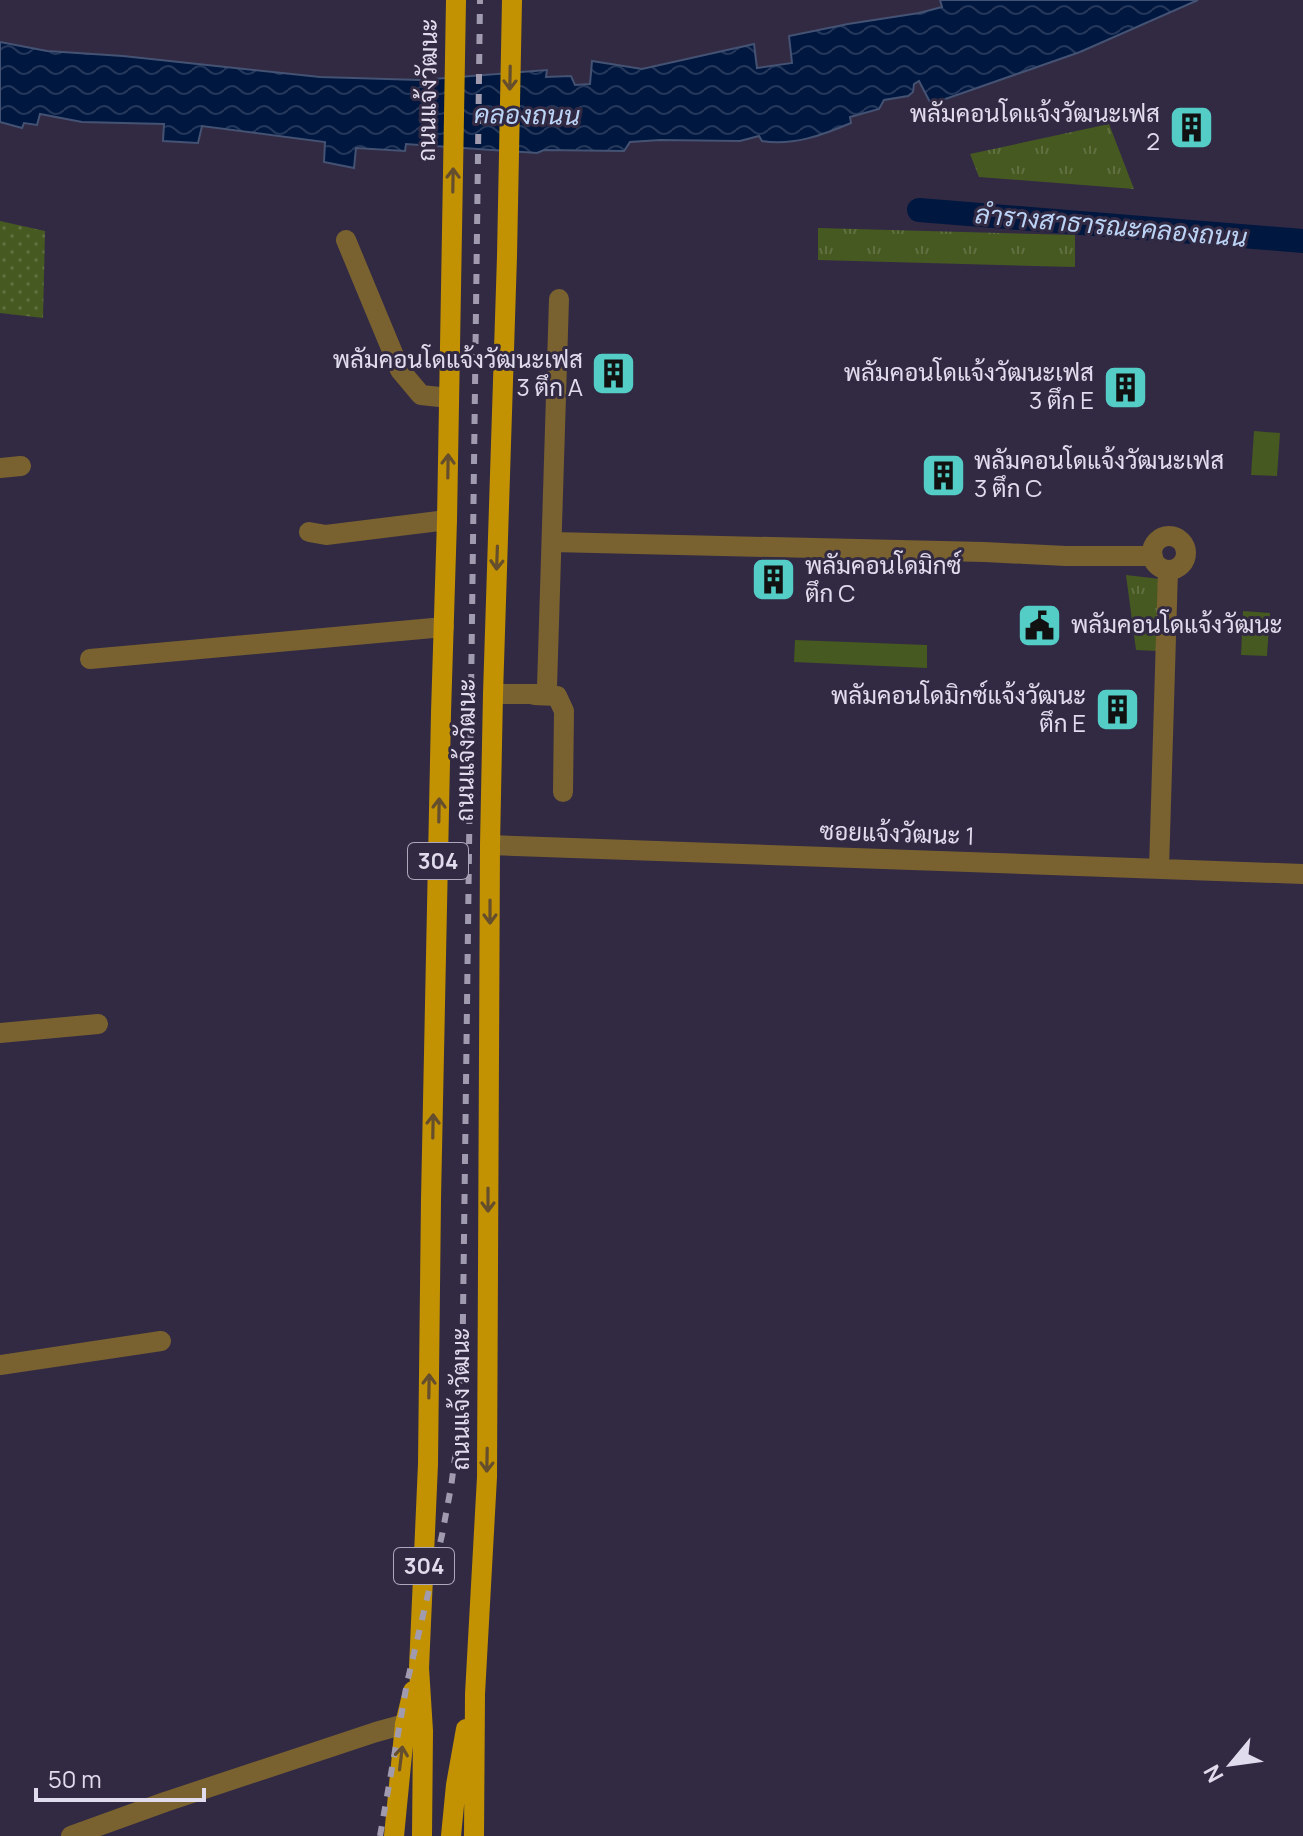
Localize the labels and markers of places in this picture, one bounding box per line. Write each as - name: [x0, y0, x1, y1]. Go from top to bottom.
- place label: พลัมคอนโดแจ้งวัฒนะเฟส 2: [910, 96, 1160, 157]
- building icon: พลัมคอนโดแจ้งวัฒนะเฟส 2: [1167, 104, 1215, 152]
- place label: พลัมคอนโดแจ้งวัฒนะเฟส 3 ตึก A: [333, 342, 583, 403]
- building icon: พลัมคอนโดแจ้งวัฒนะเฟส 3 ตึก A: [590, 350, 638, 398]
- place label: พลัมคอนโดแจ้งวัฒนะเฟส 3 ตึก E: [844, 355, 1094, 416]
- building icon: พลัมคอนโดแจ้งวัฒนะเฟส 3 ตึก E: [1101, 363, 1149, 411]
- place label: พลัมคอนโดแจ้งวัฒนะเฟส 3 ตึก C: [974, 443, 1224, 504]
- building icon: พลัมคอนโดแจ้งวัฒนะเฟส 3 ตึก C: [919, 451, 967, 499]
- place label: พลัมคอนโดมิกซ์ ตึก C: [805, 548, 961, 609]
- building icon: พลัมคอนโดมิกซ์ ตึก C: [750, 556, 798, 604]
- public building icon: พลัมคอนโดแจ้งวัฒนะ: [1016, 601, 1064, 649]
- place label: พลัมคอนโดแจ้งวัฒนะ: [1071, 607, 1283, 640]
- place label: พลัมคอนโดมิกซ์แจ้งวัฒนะ ตึก E: [831, 678, 1086, 739]
- building icon: พลัมคอนโดมิกซ์แจ้งวัฒนะ ตึก E: [1093, 686, 1141, 734]

